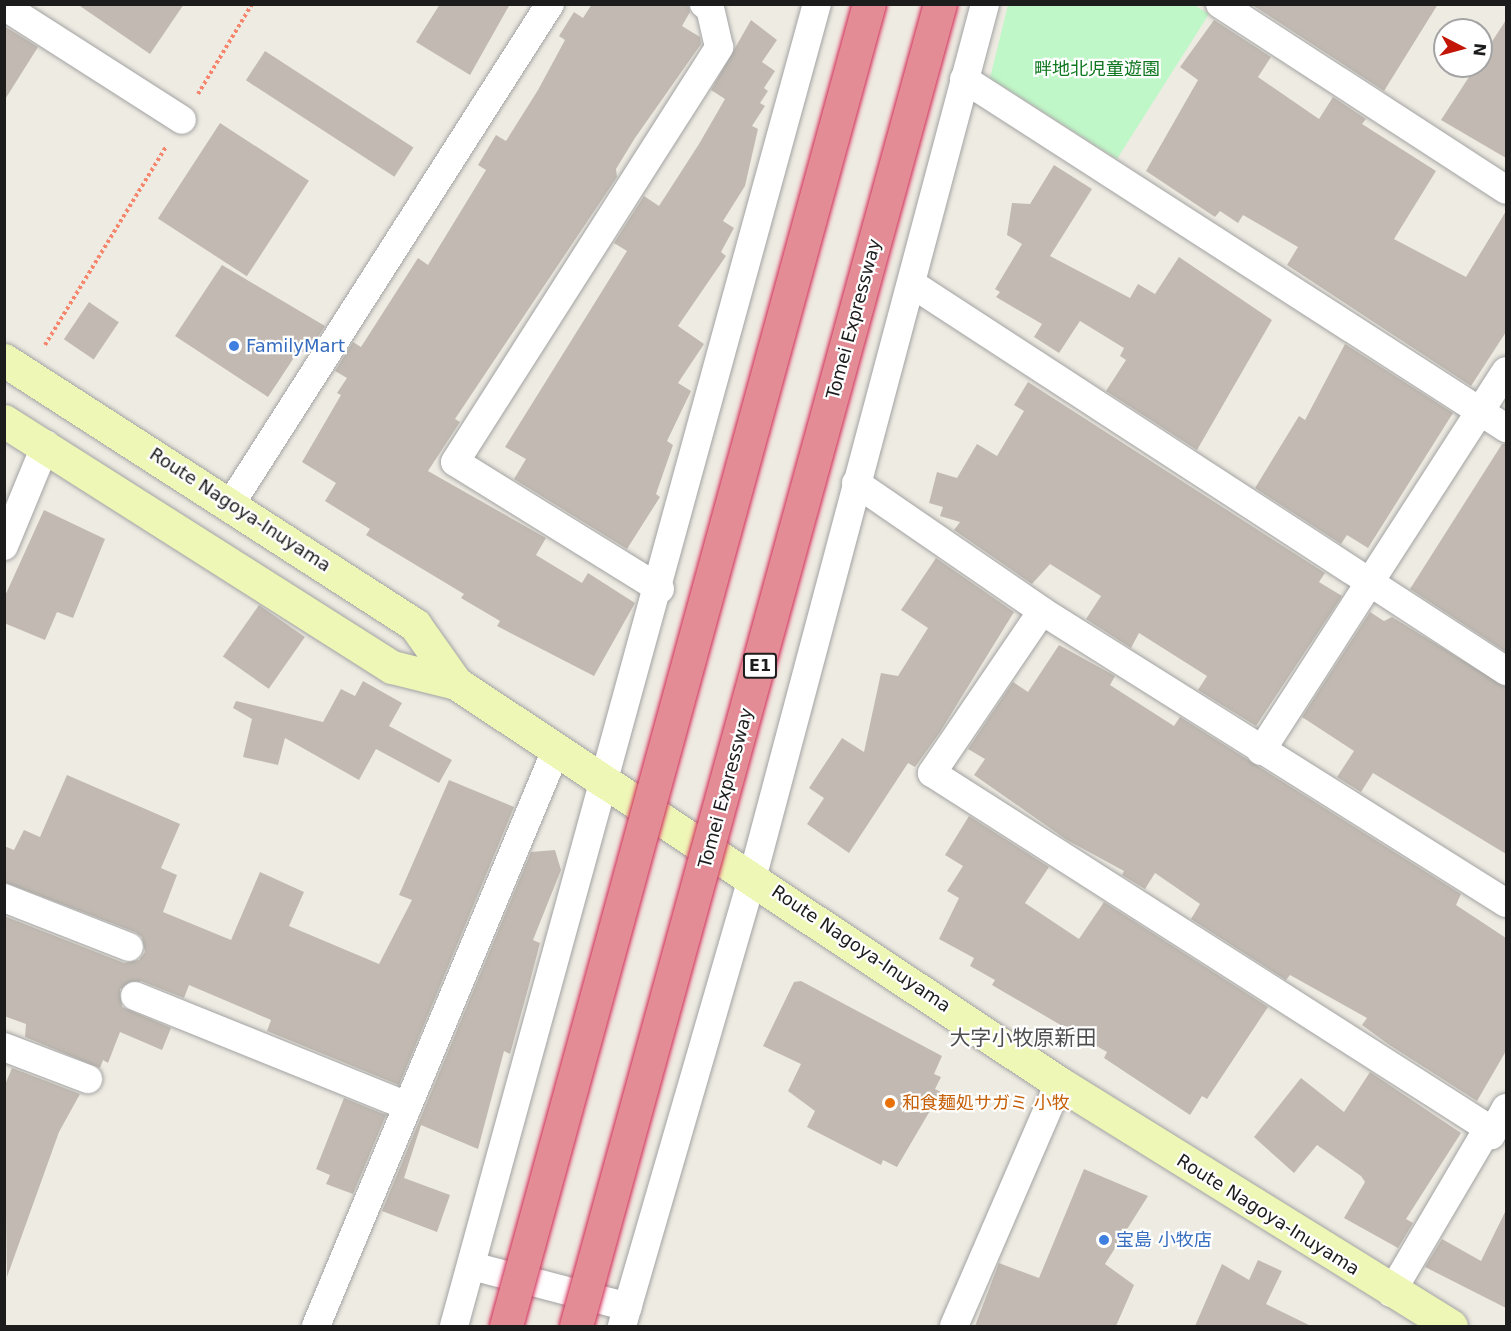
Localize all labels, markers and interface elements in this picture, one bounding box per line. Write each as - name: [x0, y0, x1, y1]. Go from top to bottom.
- north arrow: [1433, 18, 1493, 78]
- text: N: [1469, 42, 1490, 57]
- park label: 畔地北児童遊園: [1034, 58, 1160, 80]
- street label: Tomei Expressway: [822, 237, 886, 401]
- place label: FamilyMart: [246, 335, 345, 357]
- marker: FamilyMart: [227, 339, 241, 353]
- street label: Route Nagoya-Inuyama: [145, 443, 335, 577]
- road number: E1: [742, 653, 778, 679]
- street label: Tomei Expressway: [694, 706, 758, 870]
- street label: Route Nagoya-Inuyama: [767, 881, 955, 1017]
- district label: 大字小牧原新田: [950, 1025, 1096, 1051]
- place label: 和食麺処サガミ 小牧: [902, 1092, 1070, 1114]
- marker: 和食麺処サガミ 小牧: [883, 1096, 897, 1110]
- street label: Route Nagoya-Inuyama: [1173, 1150, 1363, 1280]
- place label: 宝島 小牧店: [1116, 1229, 1212, 1251]
- marker: 宝島 小牧店: [1097, 1233, 1111, 1247]

